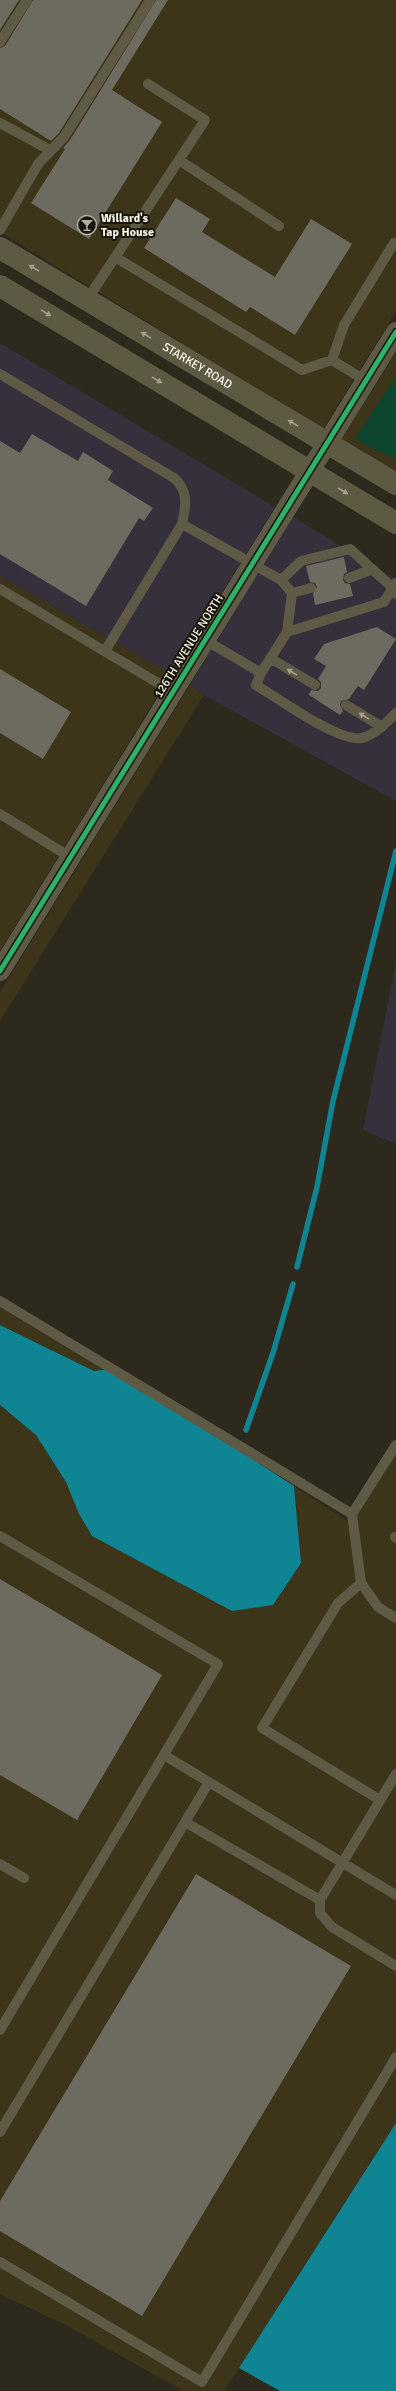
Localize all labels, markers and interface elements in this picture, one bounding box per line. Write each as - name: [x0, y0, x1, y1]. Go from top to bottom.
- place label: Willard's Tap House: [101, 211, 154, 240]
- bar icon: Willard's Tap House: [76, 214, 98, 236]
- one-way arrow: [29, 264, 39, 272]
- one-way arrow: [40, 310, 52, 317]
- one-way arrow: [140, 331, 152, 338]
- street label: STARKEY ROAD: [160, 339, 235, 392]
- one-way arrow: [152, 376, 162, 384]
- one-way arrow: [287, 420, 299, 427]
- one-way arrow: [338, 487, 348, 495]
- street label: 126TH AVENUE NORTH: [151, 591, 227, 701]
- one-way arrow: [286, 668, 298, 675]
- one-way arrow: [358, 712, 370, 719]

